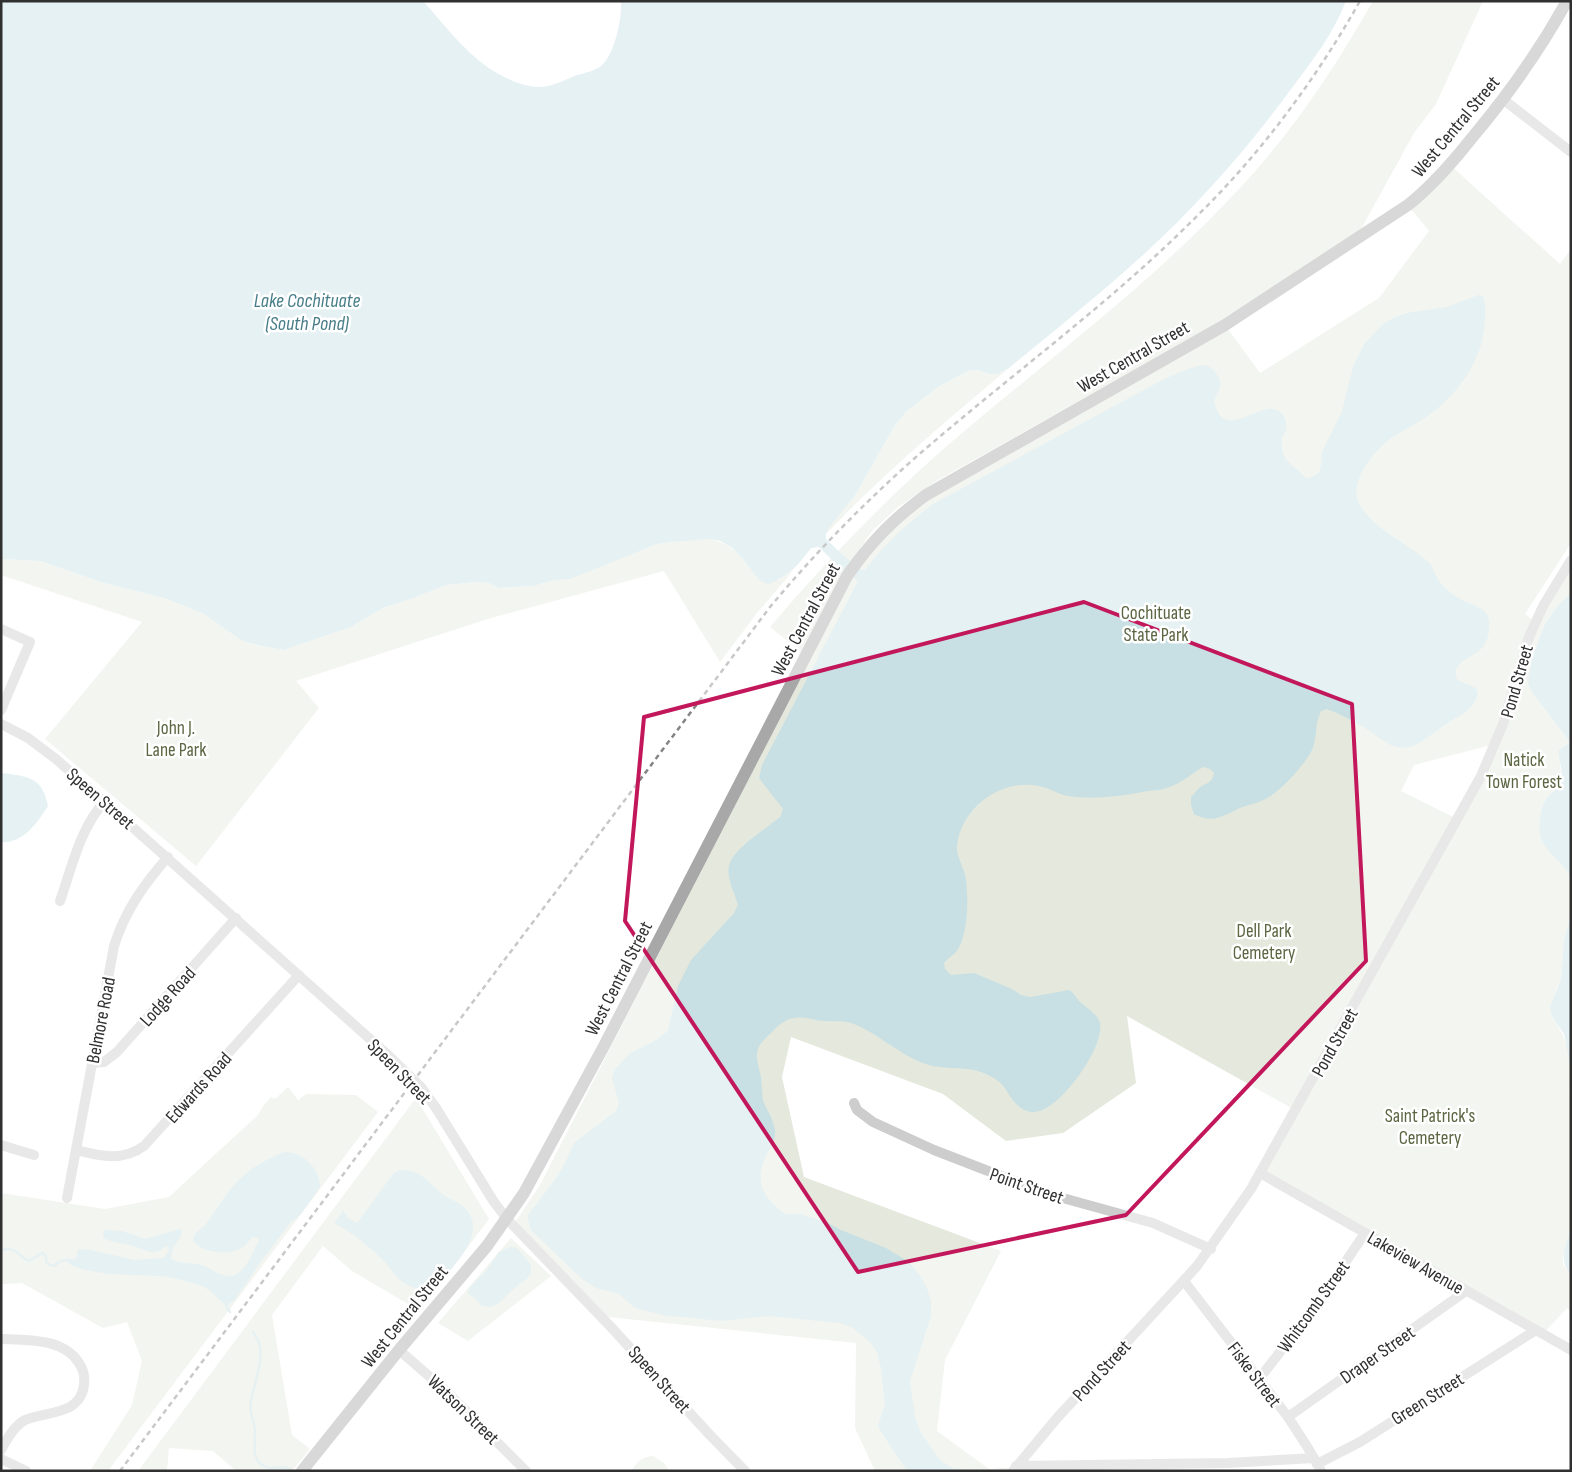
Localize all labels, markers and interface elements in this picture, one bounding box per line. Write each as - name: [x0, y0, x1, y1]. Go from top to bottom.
- street label: West Central Street: [1407, 71, 1505, 182]
- water label: Lake Cochituate (South Pond): [254, 289, 360, 336]
- street label: West Central Street: [1074, 316, 1194, 399]
- street label: West Central Street: [767, 559, 846, 680]
- park label: Cochituate State Park: [1121, 602, 1191, 647]
- street label: Pond Street: [1496, 642, 1539, 721]
- park label: John J. Lane Park: [146, 717, 207, 762]
- park label: Natick Town Forest: [1486, 749, 1562, 794]
- street label: Speen Street: [61, 763, 139, 835]
- street label: West Central Street: [581, 918, 658, 1040]
- park label: Dell Park Cemetery: [1233, 920, 1296, 965]
- street label: Lodge Road: [135, 962, 201, 1032]
- street label: Belmore Road: [82, 975, 121, 1065]
- street label: Pond Street: [1307, 1004, 1364, 1081]
- street label: Speen Street: [362, 1034, 436, 1110]
- street label: Edwards Road: [161, 1048, 237, 1128]
- park label: Saint Patrick's Cemetery: [1385, 1105, 1475, 1150]
- street label: Point Street: [987, 1163, 1067, 1210]
- street label: Lakeview Avenue: [1363, 1226, 1468, 1300]
- street label: Whitcomb Street: [1273, 1256, 1355, 1357]
- street label: West Central Street: [357, 1261, 454, 1373]
- street label: Draper Street: [1336, 1321, 1420, 1389]
- street label: Pond Street: [1068, 1336, 1136, 1406]
- street label: Fiske Street: [1222, 1338, 1286, 1412]
- street label: Speen Street: [623, 1342, 695, 1419]
- street label: Green Street: [1387, 1368, 1468, 1431]
- street label: Watson Street: [422, 1370, 504, 1450]

